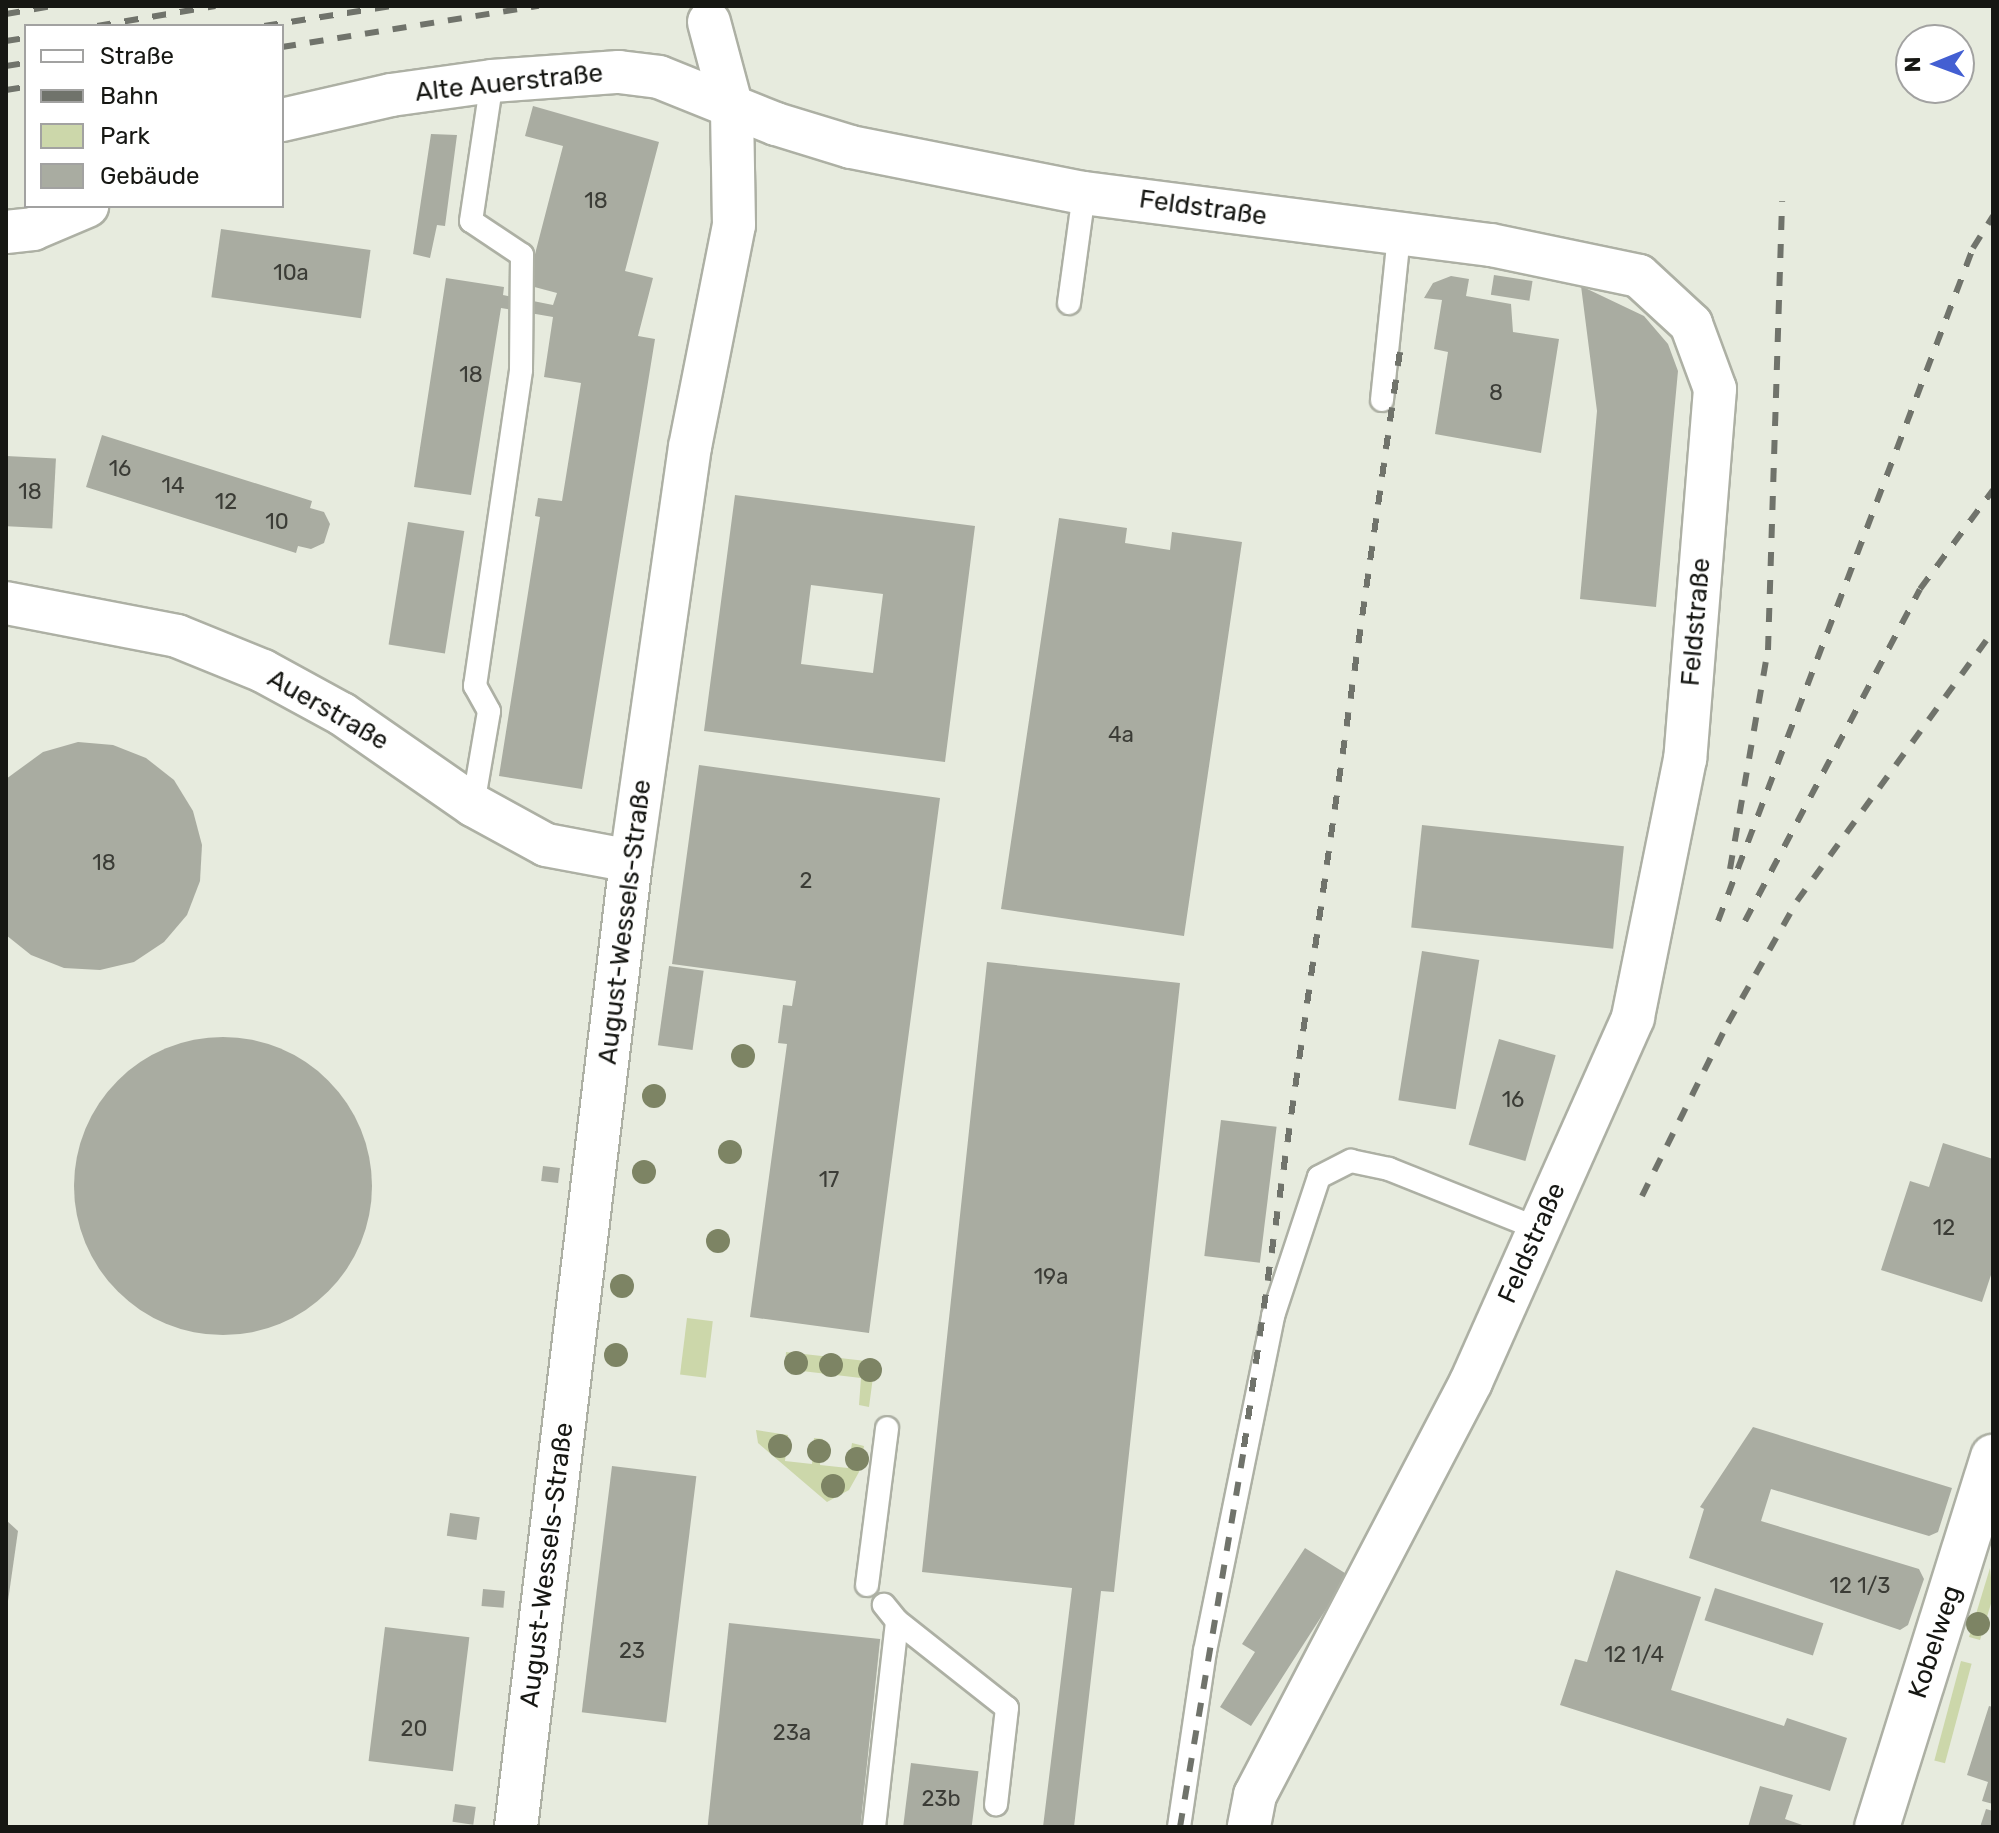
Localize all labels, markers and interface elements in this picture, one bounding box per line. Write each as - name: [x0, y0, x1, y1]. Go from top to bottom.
- legend: [24, 24, 284, 208]
- north arrow: [1895, 24, 1975, 104]
- text: Straße: [100, 42, 174, 70]
- text: N: [1899, 56, 1926, 73]
- street label: Alte Auerstraße: [413, 58, 605, 108]
- text: Bahn: [100, 82, 158, 110]
- text: Park: [100, 122, 150, 150]
- text: Gebäude: [100, 162, 199, 190]
- street label: Feldstraße: [1137, 184, 1269, 232]
- house number: 18: [584, 188, 608, 214]
- house number: 10a: [273, 260, 309, 286]
- house number: 18: [459, 362, 483, 388]
- house number: 8: [1489, 380, 1503, 406]
- house number: 16: [109, 456, 131, 482]
- house number: 14: [161, 473, 185, 499]
- house number: 18: [18, 479, 42, 505]
- house number: 12: [215, 489, 237, 515]
- house number: 10: [265, 509, 289, 535]
- street label: Feldstraße: [1675, 557, 1717, 687]
- street label: Auerstraße: [262, 663, 394, 757]
- house number: 4a: [1108, 722, 1134, 748]
- street label: August-Wessels-Straße: [592, 778, 658, 1066]
- house number: 18: [92, 850, 116, 876]
- house number: 2: [800, 868, 812, 894]
- house number: 16: [1502, 1087, 1524, 1113]
- house number: 17: [819, 1167, 839, 1193]
- street label: Feldstraße: [1492, 1178, 1572, 1308]
- house number: 12: [1933, 1215, 1955, 1241]
- house number: 19a: [1034, 1264, 1068, 1290]
- street label: August-Wessels-Straße: [514, 1421, 580, 1709]
- house number: 12 1/3: [1830, 1573, 1890, 1599]
- street label: Kobelweg: [1902, 1582, 1968, 1702]
- house number: 23: [619, 1638, 645, 1664]
- house number: 12 1/4: [1604, 1642, 1664, 1668]
- house number: 20: [401, 1716, 427, 1742]
- house number: 23a: [773, 1720, 811, 1746]
- house number: 23b: [921, 1786, 961, 1812]

